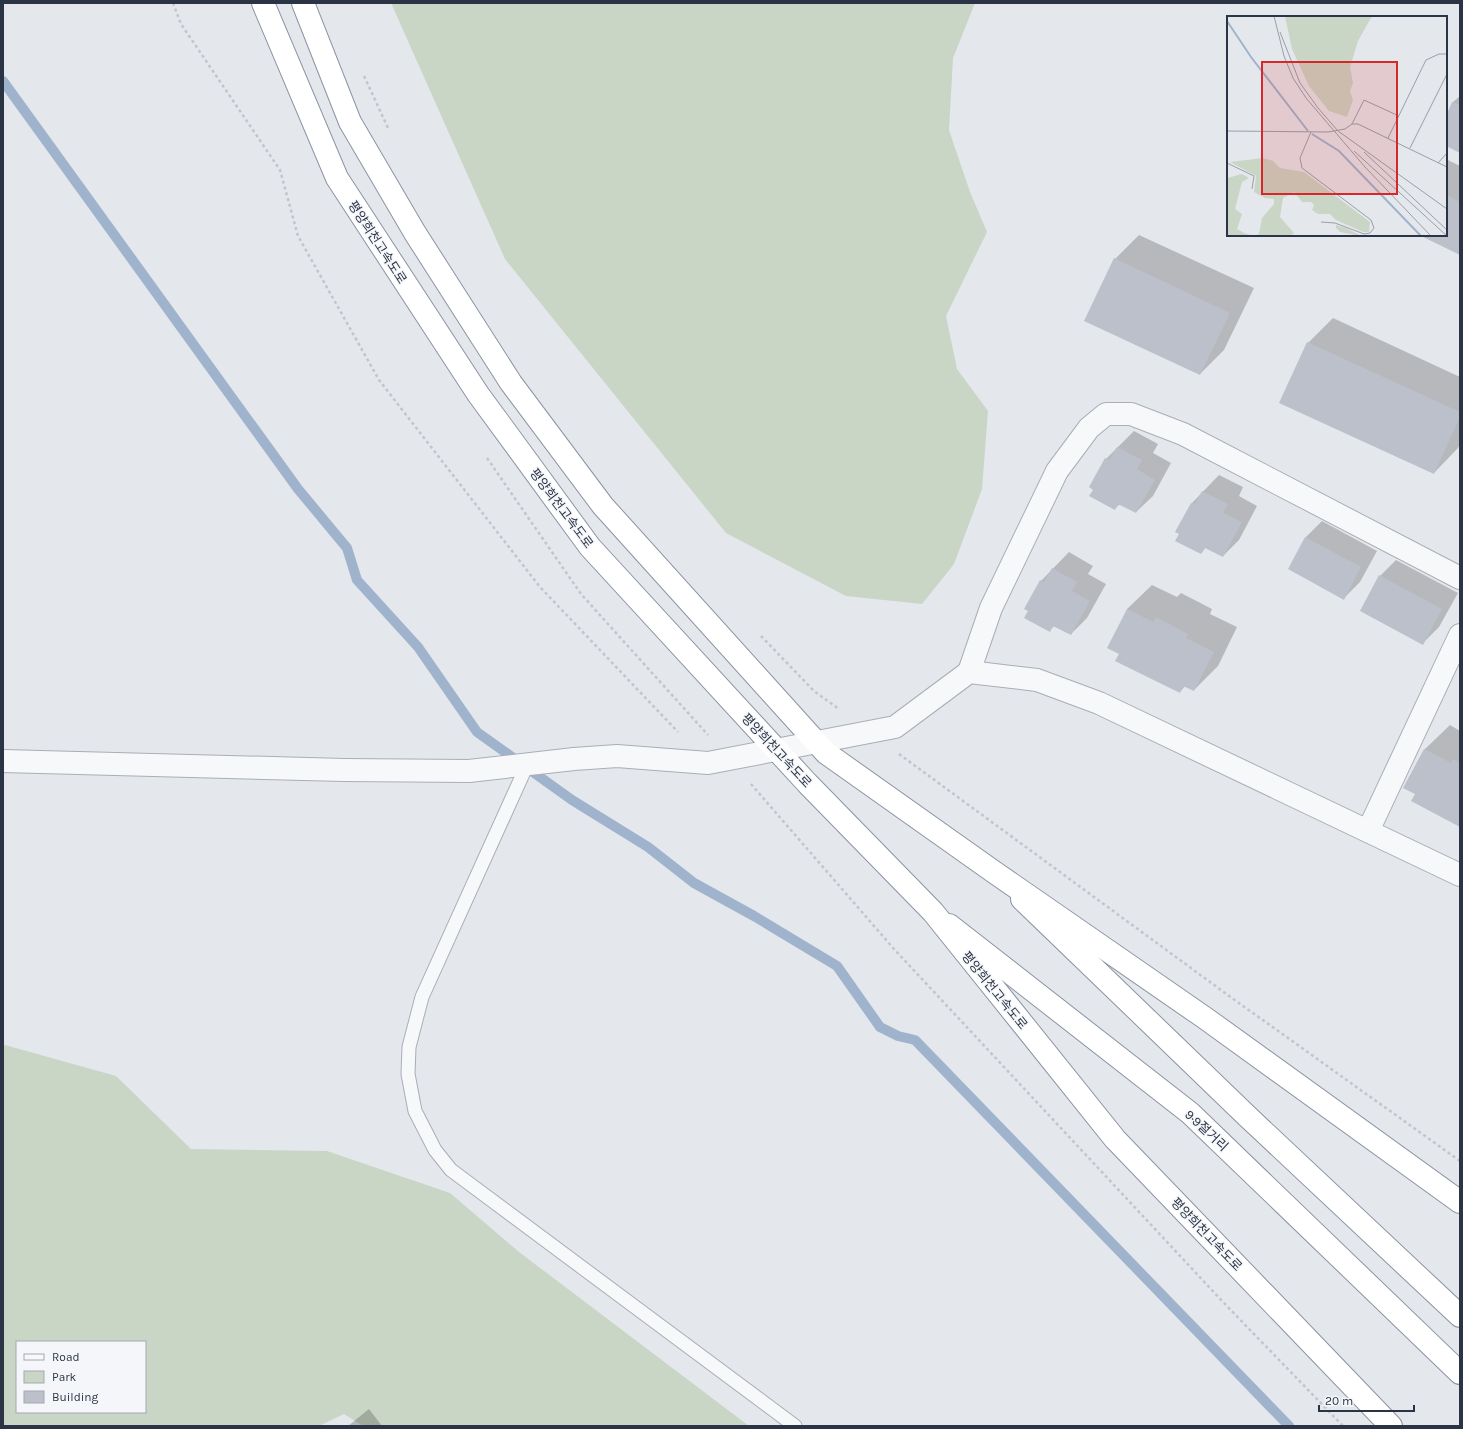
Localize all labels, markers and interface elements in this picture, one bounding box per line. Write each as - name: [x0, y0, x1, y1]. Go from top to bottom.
- inset map: [1227, 16, 1447, 236]
- street label: 평양희천고속도로: [345, 198, 410, 287]
- street label: 평양희천고속도로: [527, 466, 596, 551]
- street label: 평양희천고속도로: [739, 710, 815, 790]
- street label: 평양희천고속도로: [959, 948, 1031, 1032]
- street label: 9·9절거리: [1182, 1107, 1231, 1154]
- street label: 평양희천고속도로: [1168, 1195, 1245, 1274]
- legend: [16, 1341, 146, 1413]
- text: Road: [52, 1350, 80, 1364]
- text: Park: [52, 1370, 77, 1384]
- scale bar: [1319, 1387, 1414, 1413]
- text: Building: [52, 1390, 99, 1404]
- text: 20 m: [1325, 1394, 1353, 1408]

